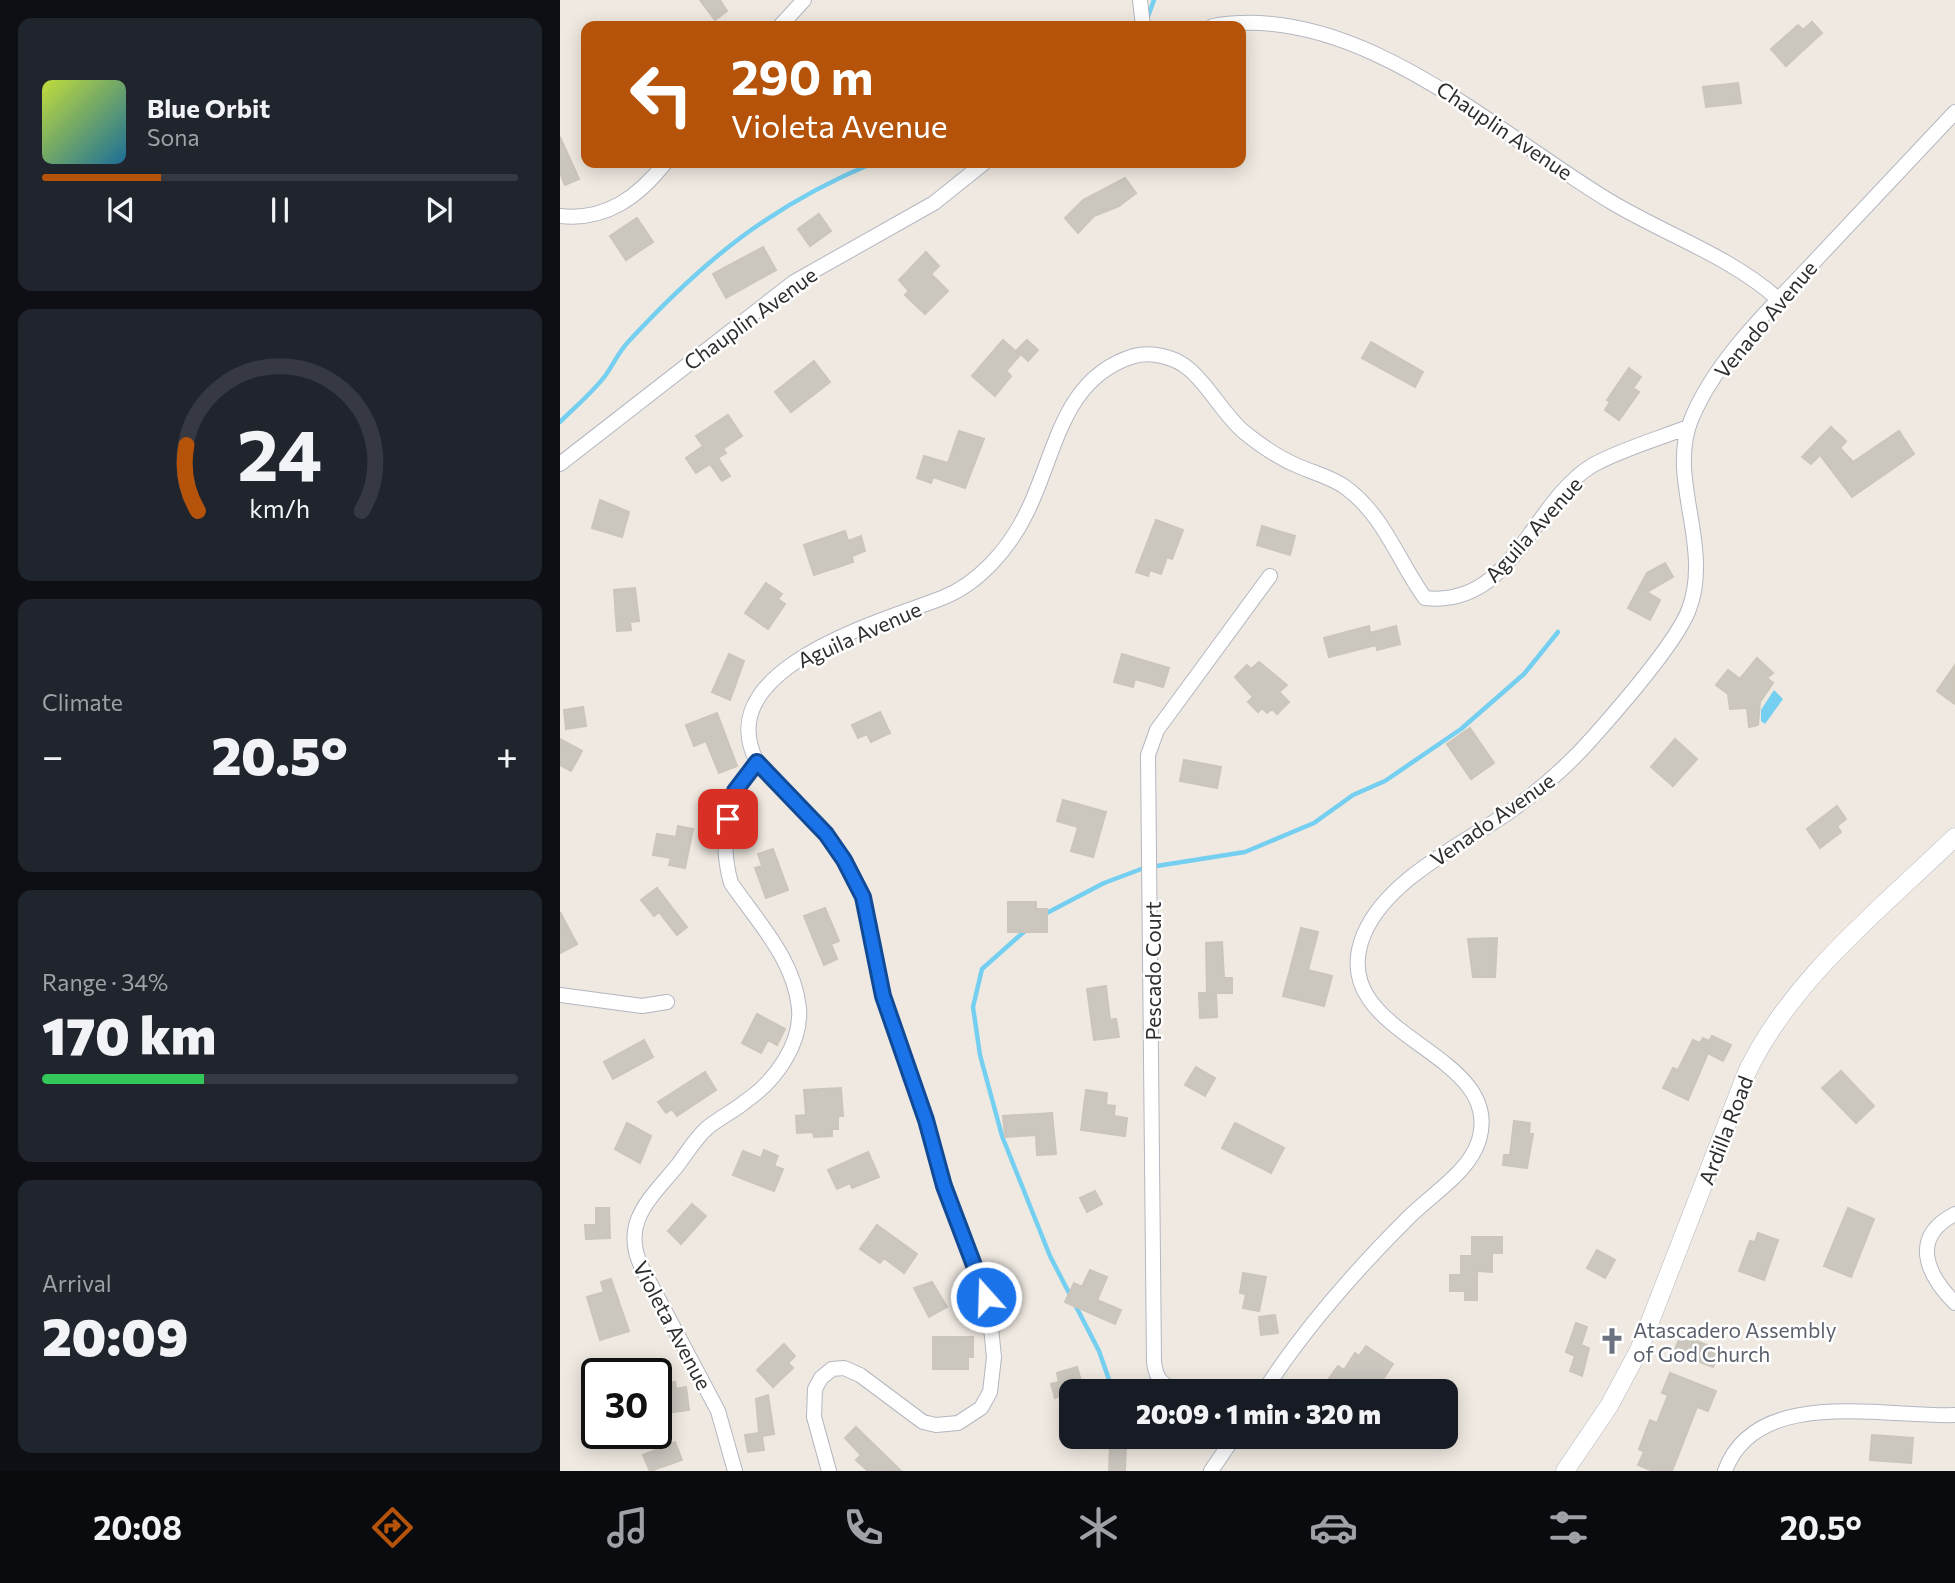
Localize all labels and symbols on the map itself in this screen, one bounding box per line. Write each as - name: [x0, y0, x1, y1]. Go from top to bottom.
- street label: Chauplin Avenue: [1432, 75, 1578, 185]
- street label: Venado Avenue: [1709, 255, 1821, 383]
- street label: Chauplin Avenue: [679, 261, 821, 375]
- street label: Aguila Avenue: [1479, 471, 1587, 587]
- street label: Aguila Avenue: [793, 596, 925, 672]
- street label: Venado Avenue: [1425, 767, 1559, 871]
- pin: [698, 789, 758, 849]
- street label: Pescado Court: [1140, 901, 1165, 1041]
- street label: Ardilla Road: [1693, 1072, 1757, 1188]
- street label: Violeta Avenue: [629, 1256, 717, 1394]
- position arrow: [949, 1260, 1023, 1334]
- place label: Atascadero Assembly of God Church: [1633, 1317, 1837, 1366]
- church icon: Atascadero Assembly of God Church: [1597, 1326, 1627, 1356]
- speed limit sign: 30: [581, 1358, 672, 1449]

